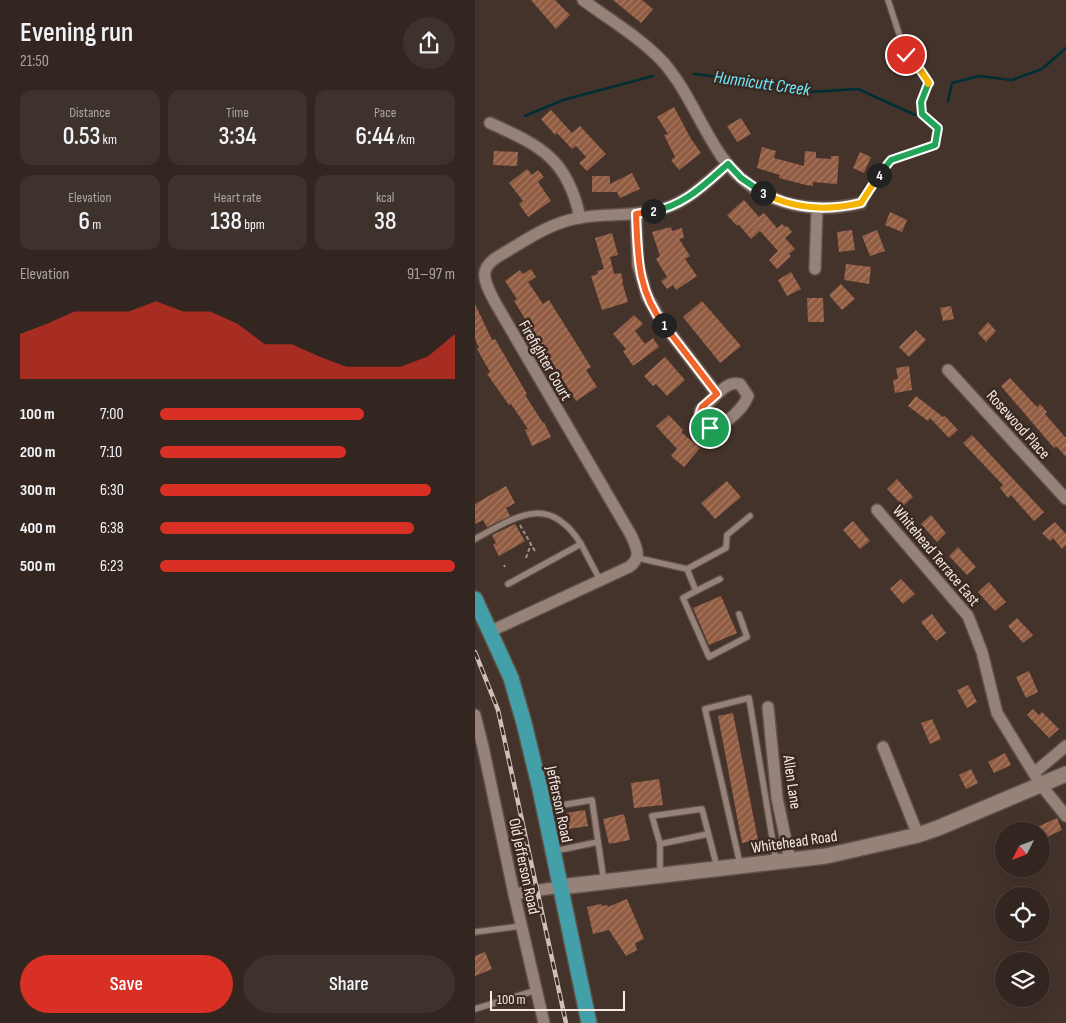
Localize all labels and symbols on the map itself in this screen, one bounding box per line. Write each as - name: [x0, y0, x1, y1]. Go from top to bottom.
- pin: [885, 34, 927, 76]
- water label: Hunnicutt Creek: [713, 66, 813, 101]
- pin: 4: [867, 162, 891, 188]
- pin: 3: [751, 180, 775, 206]
- pin: 2: [641, 198, 665, 224]
- pin: 1: [651, 312, 677, 338]
- street label: Firefighter Court: [514, 317, 575, 404]
- street label: Rosewood Place: [982, 387, 1054, 463]
- pin: [689, 407, 731, 449]
- street label: Whitehead Terrace East: [888, 502, 984, 610]
- street label: Allen Lane: [778, 753, 805, 810]
- street label: Jefferson Road: [541, 763, 576, 844]
- street label: Old Jefferson Road: [504, 816, 543, 916]
- north arrow: [995, 822, 1050, 878]
- street label: Whitehead Road: [750, 827, 838, 858]
- scale bar: [490, 988, 625, 1011]

